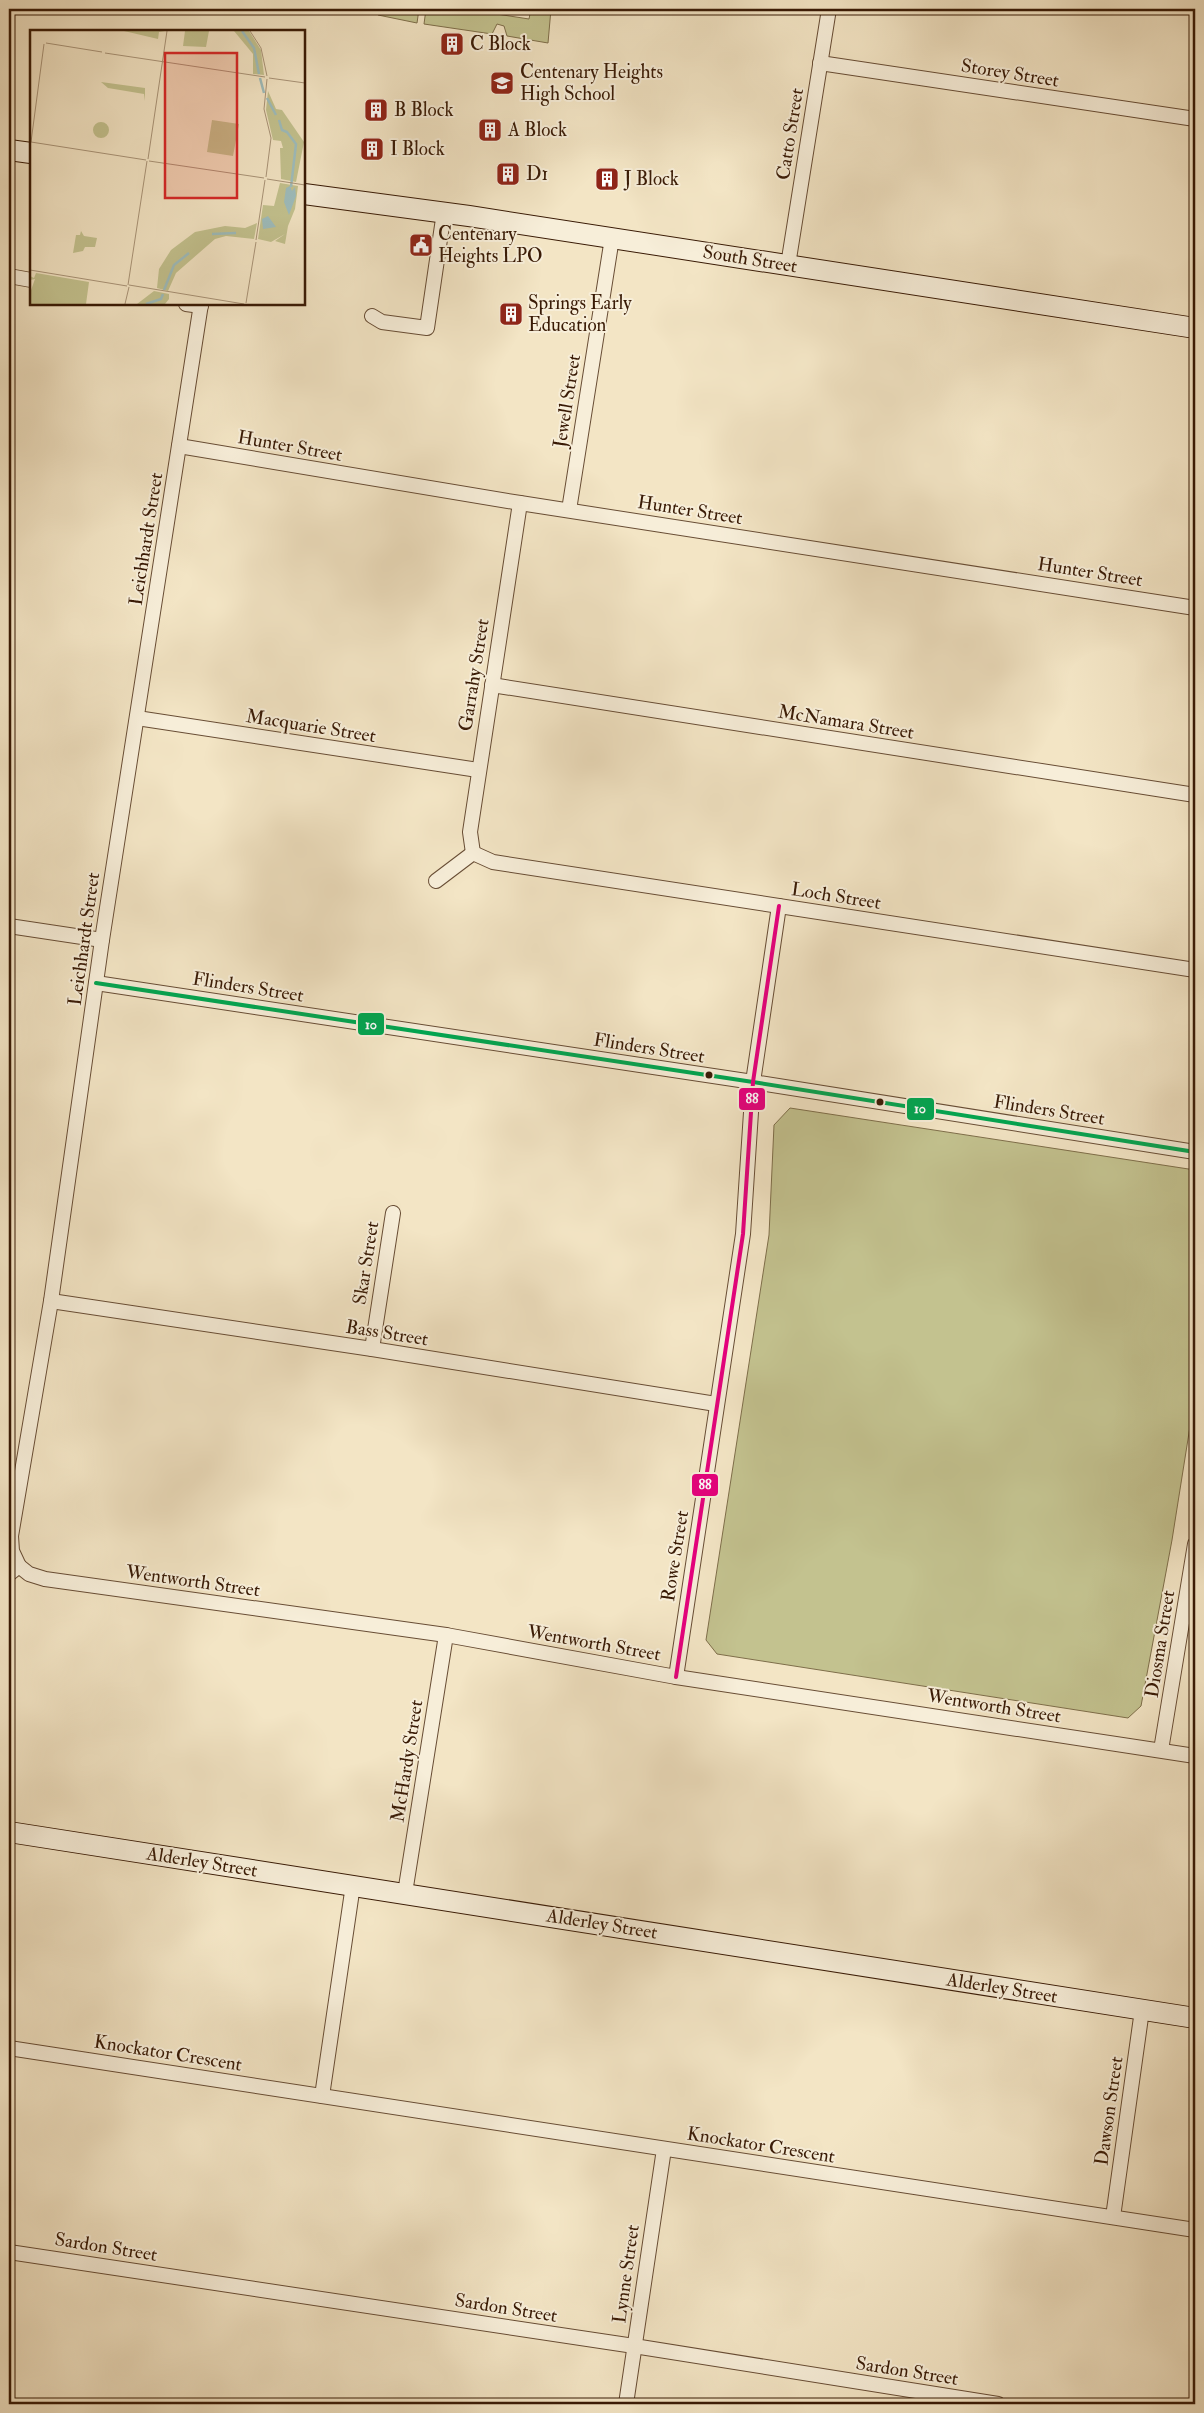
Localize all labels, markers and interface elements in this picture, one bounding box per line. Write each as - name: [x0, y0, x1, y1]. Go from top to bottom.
- inset map: [30, 30, 305, 305]
- building icon: C Block: [439, 31, 465, 57]
- place label: C Block: [470, 32, 531, 56]
- street label: Storey Street: [959, 53, 1061, 93]
- place label: Centenary Heights High School: [520, 60, 663, 106]
- school or university icon: Centenary Heights High School: [489, 70, 515, 96]
- street label: Catto Street: [771, 86, 809, 182]
- building icon: B Block: [363, 97, 389, 123]
- place label: B Block: [394, 98, 454, 122]
- building icon: A Block: [477, 117, 503, 143]
- place label: A Block: [507, 118, 567, 142]
- building icon: I Block: [359, 136, 385, 162]
- place label: I Block: [390, 137, 445, 161]
- building icon: D1: [495, 161, 521, 187]
- place label: D1: [526, 162, 548, 186]
- building icon: J Block: [594, 166, 620, 192]
- place label: J Block: [623, 167, 679, 191]
- place label: Centenary Heights LPO: [438, 222, 543, 268]
- public building icon: Centenary Heights LPO: [408, 232, 434, 258]
- street label: South Street: [701, 240, 799, 278]
- place label: Springs Early Education: [528, 291, 632, 337]
- building icon: Springs Early Education: [498, 301, 524, 327]
- street label: Jewell Street: [548, 353, 586, 450]
- street label: Hunter Street: [236, 425, 344, 467]
- street label: Leichhardt Street: [124, 471, 168, 607]
- street label: Hunter Street: [636, 490, 744, 530]
- street label: Hunter Street: [1036, 552, 1144, 592]
- street label: Garrahy Street: [453, 617, 495, 733]
- street label: McNamara Street: [776, 699, 916, 745]
- street label: Macquarie Street: [244, 704, 378, 748]
- street label: Leichhardt Street: [63, 871, 105, 1007]
- street label: Loch Street: [789, 877, 883, 915]
- street label: Flinders Street: [191, 966, 305, 1008]
- line badge: 10: [357, 1012, 385, 1036]
- text: 10: [365, 1016, 377, 1033]
- street label: Flinders Street: [592, 1027, 706, 1069]
- unlabelled marker: [704, 1070, 714, 1080]
- line badge: 88: [738, 1087, 766, 1111]
- street label: Flinders Street: [992, 1089, 1106, 1131]
- text: 88: [745, 1090, 759, 1107]
- unlabelled marker: [875, 1097, 885, 1107]
- line badge: 10: [906, 1097, 935, 1121]
- text: 10: [914, 1100, 926, 1117]
- street label: Skar Street: [348, 1220, 384, 1306]
- street label: Bass Street: [344, 1315, 430, 1351]
- line badge: 88: [691, 1473, 719, 1497]
- text: 88: [698, 1476, 712, 1493]
- street label: Rowe Street: [656, 1509, 694, 1603]
- street label: Wentworth Street: [123, 1560, 262, 1602]
- street label: Diosma Street: [1140, 1589, 1180, 1699]
- street label: Wentworth Street: [524, 1619, 663, 1667]
- street label: Wentworth Street: [924, 1683, 1063, 1728]
- street label: McHardy Street: [385, 1698, 429, 1824]
- street label: Alderley Street: [144, 1841, 259, 1883]
- street label: Alderley Street: [544, 1903, 659, 1945]
- street label: Alderley Street: [944, 1967, 1059, 2009]
- street label: Knockator Crescent: [92, 2029, 244, 2077]
- street label: Dawson Street: [1089, 2055, 1129, 2167]
- street label: Knockator Crescent: [685, 2121, 837, 2169]
- street label: Lynne Street: [607, 2223, 645, 2325]
- street label: Sardon Street: [53, 2227, 159, 2267]
- street label: Sardon Street: [453, 2288, 559, 2328]
- street label: Sardon Street: [854, 2351, 960, 2391]

